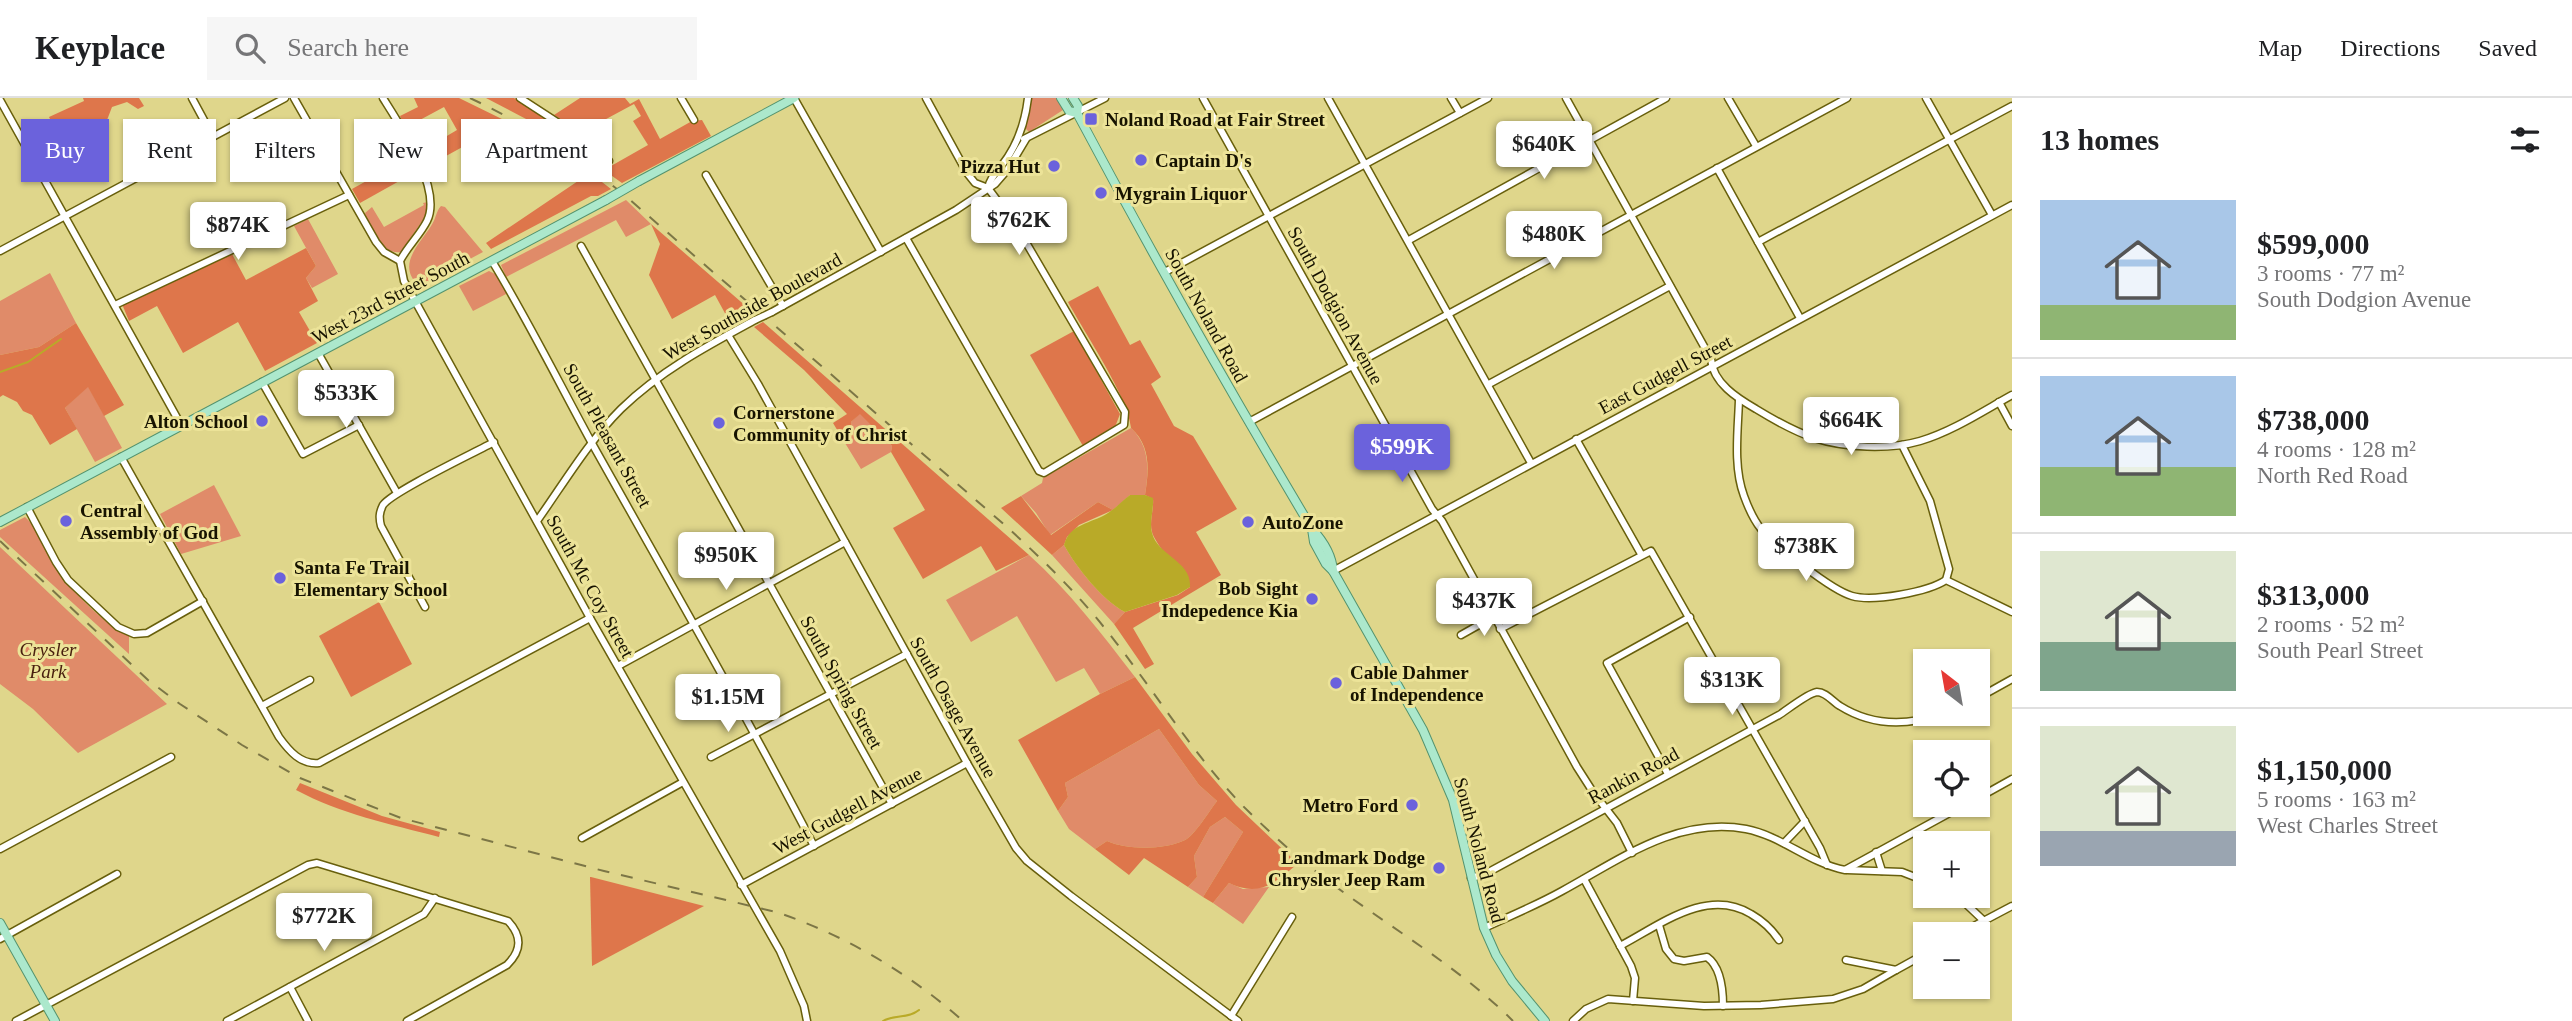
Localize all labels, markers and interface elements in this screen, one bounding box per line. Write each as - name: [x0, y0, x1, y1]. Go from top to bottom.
- search box: [207, 17, 697, 80]
- icon: search: [231, 29, 269, 67]
- text: Keyplace: [35, 30, 165, 66]
- text: Search here: [287, 33, 409, 62]
- text: Map: [2258, 35, 2302, 61]
- text: Directions: [2340, 35, 2440, 61]
- text: Saved: [2478, 35, 2537, 61]
- place label: Noland Road at Fair Street: [1105, 109, 1326, 130]
- marker: Noland Road at Fair Street: [1083, 111, 1099, 127]
- chip: Buy: [21, 119, 109, 182]
- chip: Rent: [123, 119, 216, 182]
- chip: Filters: [230, 119, 340, 182]
- chip: New: [354, 119, 447, 182]
- chip: Apartment: [461, 119, 612, 182]
- icon: filters: [2506, 121, 2544, 159]
- pin: $640K: [1495, 122, 1593, 181]
- text: 13 homes: [2040, 123, 2159, 156]
- text: $640K: [1512, 131, 1576, 156]
- place label: Captain D's: [1155, 150, 1252, 171]
- marker: Captain D's: [1133, 152, 1149, 168]
- place label: Pizza Hut: [960, 156, 1041, 177]
- marker: Pizza Hut: [1046, 158, 1062, 174]
- place label: Mygrain Liquor: [1115, 183, 1248, 204]
- marker: Mygrain Liquor: [1093, 185, 1109, 201]
- pin: $762K: [970, 198, 1068, 257]
- pin: $874K: [189, 202, 287, 262]
- text: $762K: [987, 207, 1051, 232]
- text: $874K: [206, 212, 270, 237]
- pin: $480K: [1505, 212, 1603, 271]
- text: $480K: [1522, 221, 1586, 246]
- street label: South Dodgion Avenue: [1283, 223, 1388, 388]
- text: $599,000: [2257, 227, 2370, 260]
- icon: home: [2096, 228, 2180, 312]
- street label: South Noland Road: [1161, 245, 1252, 386]
- street label: West 23rd Street South: [308, 247, 473, 348]
- street label: West Southside Boulevard: [659, 248, 846, 364]
- text: 3 rooms · 77 m²: [2257, 261, 2404, 286]
- text: South Dodgion Avenue: [2257, 287, 2471, 312]
- street label: East Gudgell Street: [1595, 330, 1736, 418]
- street label: South Pleasant Street: [559, 360, 656, 512]
- pin: $533K: [297, 370, 395, 430]
- text: $533K: [314, 380, 378, 405]
- pin: $664K: [1802, 398, 1900, 457]
- place label: Cornerstone Community of Christ: [733, 402, 908, 445]
- text: $738,000: [2257, 403, 2370, 436]
- icon: home: [2096, 404, 2180, 488]
- text: $664K: [1819, 407, 1883, 432]
- place label: Alton School: [144, 411, 248, 432]
- marker: Alton School: [254, 413, 270, 429]
- marker: Cornerstone Community of Christ: [711, 415, 727, 431]
- pin: $599K: [1353, 424, 1451, 484]
- text: $599K: [1370, 434, 1434, 459]
- text: 4 rooms · 128 m²: [2257, 437, 2416, 462]
- text: North Red Road: [2257, 463, 2408, 488]
- place label: Central Assembly of God: [80, 500, 219, 543]
- street label: South Mc Coy Street: [543, 511, 639, 662]
- place label: AutoZone: [1262, 512, 1343, 533]
- marker: Central Assembly of God: [58, 513, 74, 529]
- marker: AutoZone: [1240, 514, 1256, 530]
- pin: $738K: [1757, 524, 1855, 583]
- pin: $950K: [677, 532, 775, 592]
- text: $738K: [1774, 533, 1838, 558]
- text: $950K: [694, 542, 758, 567]
- place label: Santa Fe Trail Elementary School: [294, 557, 448, 600]
- marker: Santa Fe Trail Elementary School: [272, 570, 288, 586]
- place label: Bob Sight Indepedence Kia: [1161, 578, 1299, 621]
- pin: $437K: [1435, 578, 1533, 638]
- text: $313,000: [2257, 578, 2370, 611]
- icon: home: [2096, 579, 2180, 663]
- text: $437K: [1452, 588, 1516, 613]
- marker: Bob Sight Indepedence Kia: [1304, 591, 1320, 607]
- street label: South Spring Street: [796, 612, 887, 753]
- text: 2 rooms · 52 m²: [2257, 612, 2404, 637]
- street label: South Osage Avenue: [906, 633, 1001, 781]
- text: South Pearl Street: [2257, 638, 2423, 663]
- park label: Crysler Park: [20, 639, 77, 682]
- north arrow: [1913, 649, 1990, 726]
- map controls: [1913, 649, 1990, 999]
- pin: $313K: [1683, 658, 1781, 717]
- place label: Cable Dahmer of Independence: [1350, 662, 1484, 705]
- text: $313K: [1700, 667, 1764, 692]
- pin: $1.15M: [671, 674, 785, 734]
- marker: Cable Dahmer of Independence: [1328, 675, 1344, 691]
- text: $1.15M: [691, 684, 765, 709]
- button: locate: [1913, 740, 1990, 817]
- street label: Rankin Road: [1584, 743, 1683, 808]
- text: $1,150,000: [2257, 753, 2392, 786]
- icon: home: [2096, 754, 2180, 838]
- street label: West Gudgell Avenue: [770, 762, 925, 858]
- street label: South Noland Road: [1450, 775, 1509, 926]
- text: 5 rooms · 163 m²: [2257, 787, 2416, 812]
- place label: Metro Ford: [1303, 795, 1398, 816]
- marker: Metro Ford: [1404, 797, 1420, 813]
- text: West Charles Street: [2257, 813, 2438, 838]
- button: +: [1913, 831, 1990, 908]
- place label: Landmark Dodge Chrysler Jeep Ram: [1268, 847, 1425, 890]
- marker: Landmark Dodge Chrysler Jeep Ram: [1431, 860, 1447, 876]
- pin: $772K: [275, 894, 373, 953]
- text: $772K: [292, 903, 356, 928]
- button: −: [1913, 922, 1990, 999]

